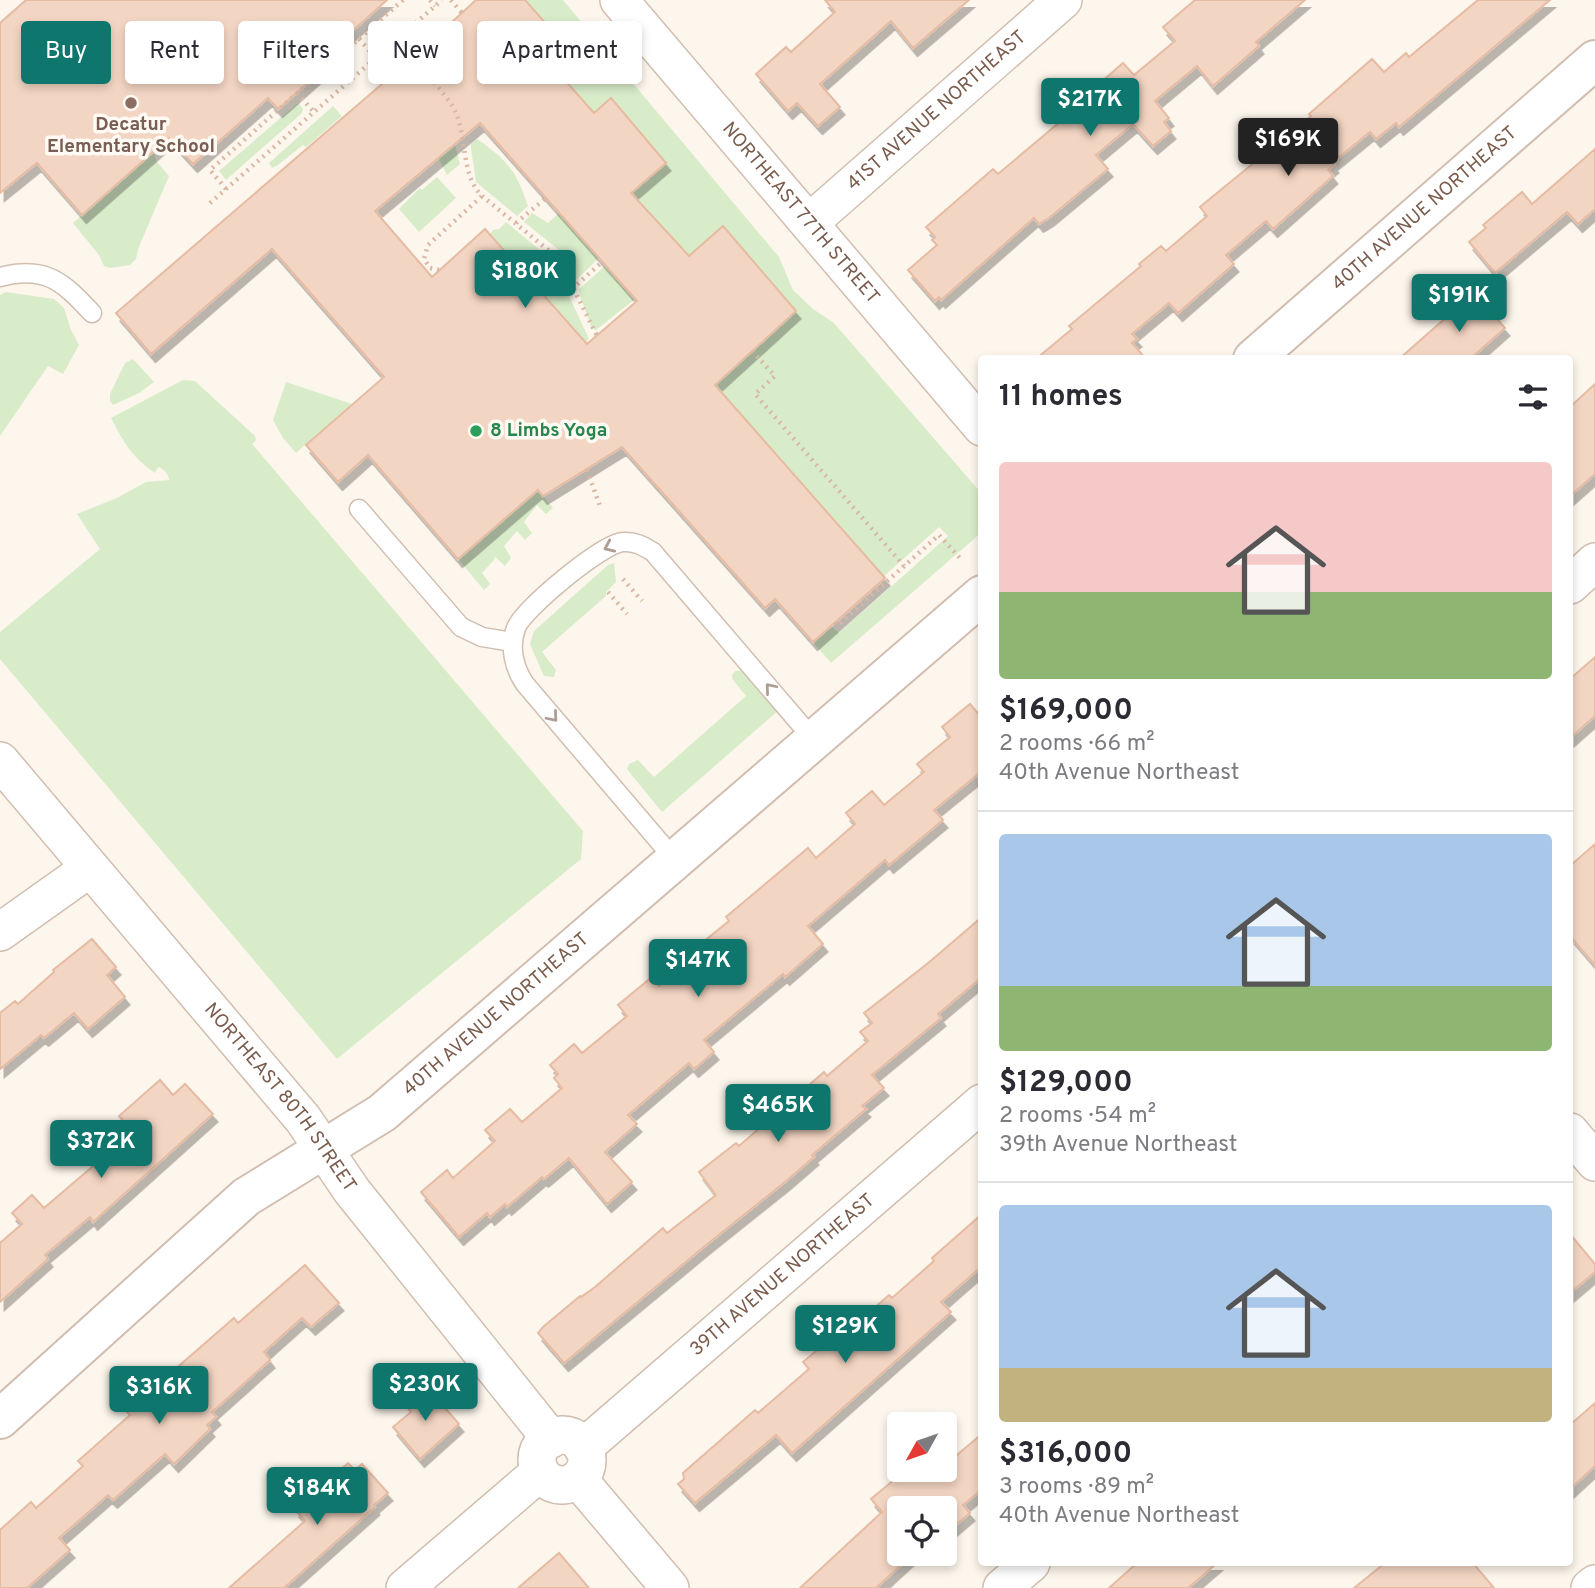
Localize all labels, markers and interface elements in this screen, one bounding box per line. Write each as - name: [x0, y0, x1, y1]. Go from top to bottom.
- chip: Buy: [21, 21, 111, 84]
- chip: Rent: [125, 21, 224, 84]
- chip: Filters: [238, 21, 354, 84]
- chip: New: [368, 21, 463, 84]
- chip: Apartment: [477, 21, 642, 84]
- street label: 41ST AVENUE NORTHEAST: [842, 26, 1031, 196]
- pin: $217K: [1041, 78, 1139, 138]
- text: $217K: [1057, 86, 1123, 115]
- marker: Decatur Elementary School: [123, 95, 139, 111]
- place label: Decatur Elementary School: [47, 113, 215, 159]
- street label: NORTHEAST 77TH STREET: [716, 117, 884, 309]
- pin: $169K: [1239, 118, 1337, 178]
- street label: 40TH AVENUE NORTHEAST: [1327, 122, 1522, 296]
- text: $169K: [1254, 126, 1322, 155]
- pin: $180K: [476, 250, 574, 310]
- text: $180K: [491, 258, 559, 287]
- pin: $191K: [1410, 274, 1508, 334]
- text: $191K: [1428, 282, 1490, 311]
- icon: filters: [1514, 378, 1552, 416]
- text: 11 homes: [999, 379, 1123, 416]
- place label: 8 Limbs Yoga: [490, 419, 607, 443]
- marker: 8 Limbs Yoga: [468, 423, 484, 439]
- icon: home: [1213, 507, 1339, 633]
- one-way arrow: [603, 539, 616, 553]
- one-way arrow: [766, 683, 778, 696]
- text: $169,000: [999, 693, 1133, 730]
- one-way arrow: [545, 710, 558, 722]
- text: 2 rooms · 66 m²: [999, 730, 1155, 759]
- text: 40th Avenue Northeast: [999, 759, 1240, 788]
- icon: home: [1213, 879, 1339, 1005]
- street label: 40TH AVENUE NORTHEAST: [398, 928, 594, 1101]
- pin: $147K: [649, 940, 747, 999]
- text: $147K: [665, 947, 731, 976]
- street label: NORTHEAST 80TH STREET: [198, 998, 361, 1197]
- text: $129,000: [999, 1065, 1133, 1102]
- pin: $465K: [729, 1084, 827, 1144]
- text: $465K: [741, 1092, 815, 1121]
- text: 2 rooms · 54 m²: [999, 1102, 1156, 1131]
- pin: $372K: [52, 1120, 150, 1180]
- text: $372K: [66, 1128, 136, 1157]
- text: 39th Avenue Northeast: [999, 1131, 1238, 1160]
- street label: 39TH AVENUE NORTHEAST: [685, 1189, 880, 1362]
- icon: home: [1213, 1250, 1339, 1376]
- pin: $129K: [796, 1306, 894, 1365]
- text: $129K: [811, 1313, 879, 1342]
- pin: $230K: [376, 1364, 474, 1423]
- pin: $316K: [110, 1366, 208, 1426]
- text: $230K: [389, 1371, 461, 1400]
- text: $316K: [125, 1374, 193, 1403]
- north arrow: [887, 1412, 957, 1482]
- map controls: [887, 1412, 957, 1566]
- text: $316,000: [999, 1436, 1132, 1473]
- pin: $184K: [268, 1468, 366, 1527]
- text: 3 rooms · 89 m²: [999, 1473, 1154, 1502]
- text: $184K: [283, 1475, 351, 1504]
- button: locate: [887, 1496, 957, 1566]
- text: 40th Avenue Northeast: [999, 1502, 1240, 1531]

